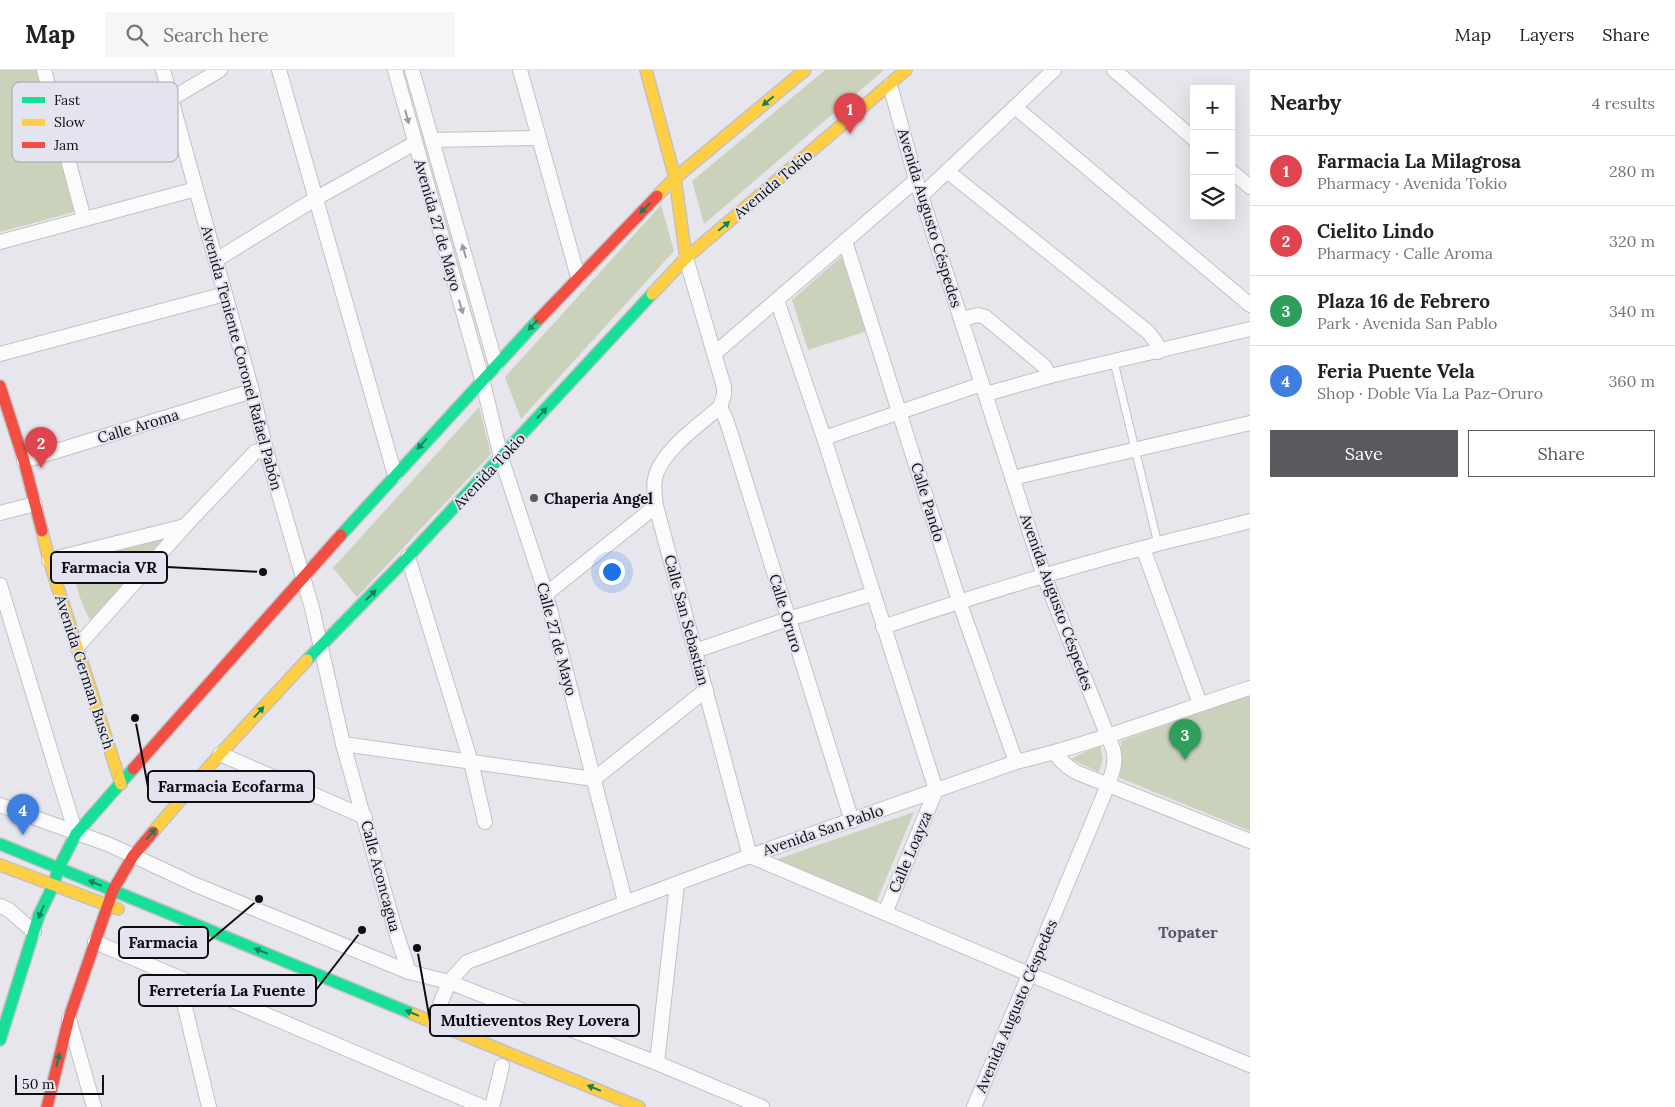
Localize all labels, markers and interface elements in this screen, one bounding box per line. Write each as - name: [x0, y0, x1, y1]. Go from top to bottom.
- search box: [105, 12, 455, 57]
- text: Map: [25, 19, 75, 50]
- icon: search: [123, 21, 151, 49]
- text: Search here: [163, 23, 269, 47]
- text: Map: [1455, 23, 1491, 46]
- text: Layers: [1519, 23, 1574, 46]
- text: Share: [1602, 23, 1650, 46]
- legend: [12, 82, 178, 162]
- map controls: [1190, 85, 1235, 220]
- button: +: [1190, 85, 1235, 130]
- text: Nearby: [1270, 89, 1341, 116]
- text: Fast: [54, 91, 81, 109]
- pin: 1: [834, 93, 866, 134]
- text: 4 results: [1592, 93, 1655, 113]
- one-way arrow: [761, 96, 774, 107]
- one-way arrow: [404, 110, 412, 125]
- text: Slow: [54, 113, 86, 131]
- street label: Avenida Augusto Céspedes: [893, 125, 966, 310]
- button: −: [1190, 130, 1235, 175]
- text: Jam: [53, 136, 79, 154]
- street label: Avenida Tokio: [729, 145, 817, 223]
- text: Farmacia La Milagrosa: [1317, 149, 1521, 173]
- street label: Avenida 27 de Mayo: [410, 156, 466, 293]
- text: 1: [1283, 161, 1289, 181]
- text: 280 m: [1609, 161, 1655, 181]
- text: Pharmacy · Avenida Tokio: [1317, 173, 1507, 193]
- button: layers: [1190, 175, 1235, 220]
- one-way arrow: [640, 202, 652, 214]
- text: Cielito Lindo: [1317, 219, 1434, 243]
- one-way arrow: [717, 221, 730, 232]
- street label: Avenida Teniente Coronel Rafael Pabón: [197, 223, 287, 492]
- text: 2: [1282, 231, 1290, 251]
- text: 320 m: [1609, 231, 1655, 251]
- one-way arrow: [459, 243, 467, 258]
- text: Pharmacy · Calle Aroma: [1317, 243, 1493, 263]
- text: Plaza 16 de Febrero: [1317, 289, 1490, 313]
- one-way arrow: [458, 300, 466, 315]
- text: 3: [1282, 301, 1290, 321]
- text: 340 m: [1609, 301, 1655, 321]
- text: Park · Avenida San Pablo: [1317, 313, 1497, 333]
- one-way arrow: [527, 319, 539, 331]
- text: Feria Puente Vela: [1317, 359, 1475, 383]
- text: 4: [1282, 371, 1290, 391]
- text: 360 m: [1608, 371, 1655, 391]
- text: Shop · Doble Vía La Paz-Oruro: [1317, 383, 1543, 403]
- street label: Calle Aroma: [95, 405, 181, 447]
- one-way arrow: [537, 406, 548, 419]
- pin: 2: [25, 427, 57, 468]
- street label: Avenida Tokio: [448, 429, 529, 514]
- button: Save: [1270, 430, 1458, 477]
- button: Share: [1468, 430, 1655, 477]
- one-way arrow: [417, 438, 428, 451]
- street label: Calle Pando: [907, 460, 949, 544]
- place label: Chaperia Angel: [544, 489, 653, 508]
- marker: Chaperia Angel: [528, 492, 540, 504]
- street label: Avenida Augusto Céspedes: [1016, 510, 1098, 693]
- callout: Farmacia VR: [51, 552, 167, 583]
- street label: Calle San Sebastian: [660, 552, 714, 688]
- text: Farmacia VR: [61, 557, 157, 577]
- your location: [599, 559, 625, 585]
- street label: Calle Oruro: [765, 571, 807, 655]
- street label: Calle 27 de Mayo: [533, 580, 581, 698]
- one-way arrow: [365, 589, 377, 601]
- street label: Avenida German Busch: [51, 592, 119, 752]
- one-way arrow: [253, 707, 265, 719]
- pin: 3: [1169, 719, 1201, 760]
- callout: Farmacia Ecofarma: [148, 771, 314, 802]
- text: Farmacia Ecofarma: [158, 776, 305, 796]
- pin: 4: [7, 794, 39, 835]
- street label: Avenida San Pablo: [759, 800, 886, 860]
- street label: Calle Loayza: [884, 808, 936, 896]
- street label: Calle Aconcagua: [357, 818, 405, 934]
- one-way arrow: [146, 828, 157, 841]
- one-way arrow: [87, 879, 102, 887]
- one-way arrow: [36, 905, 44, 919]
- street label: Avenida Augusto Céspedes: [970, 916, 1061, 1096]
- district label: Topater: [1158, 922, 1218, 942]
- callout: Farmacia: [119, 927, 208, 958]
- text: Farmacia: [128, 932, 198, 952]
- one-way arrow: [254, 947, 269, 955]
- callout: Ferretería La Fuente: [139, 975, 316, 1006]
- text: Ferretería La Fuente: [149, 980, 306, 1000]
- callout: Multieventos Rey Lovera: [430, 1005, 639, 1036]
- one-way arrow: [405, 1009, 419, 1017]
- text: Multieventos Rey Lovera: [440, 1010, 630, 1030]
- one-way arrow: [54, 1052, 62, 1067]
- scale bar: [15, 1072, 104, 1095]
- text: 50 m: [22, 1075, 55, 1093]
- one-way arrow: [587, 1084, 601, 1092]

